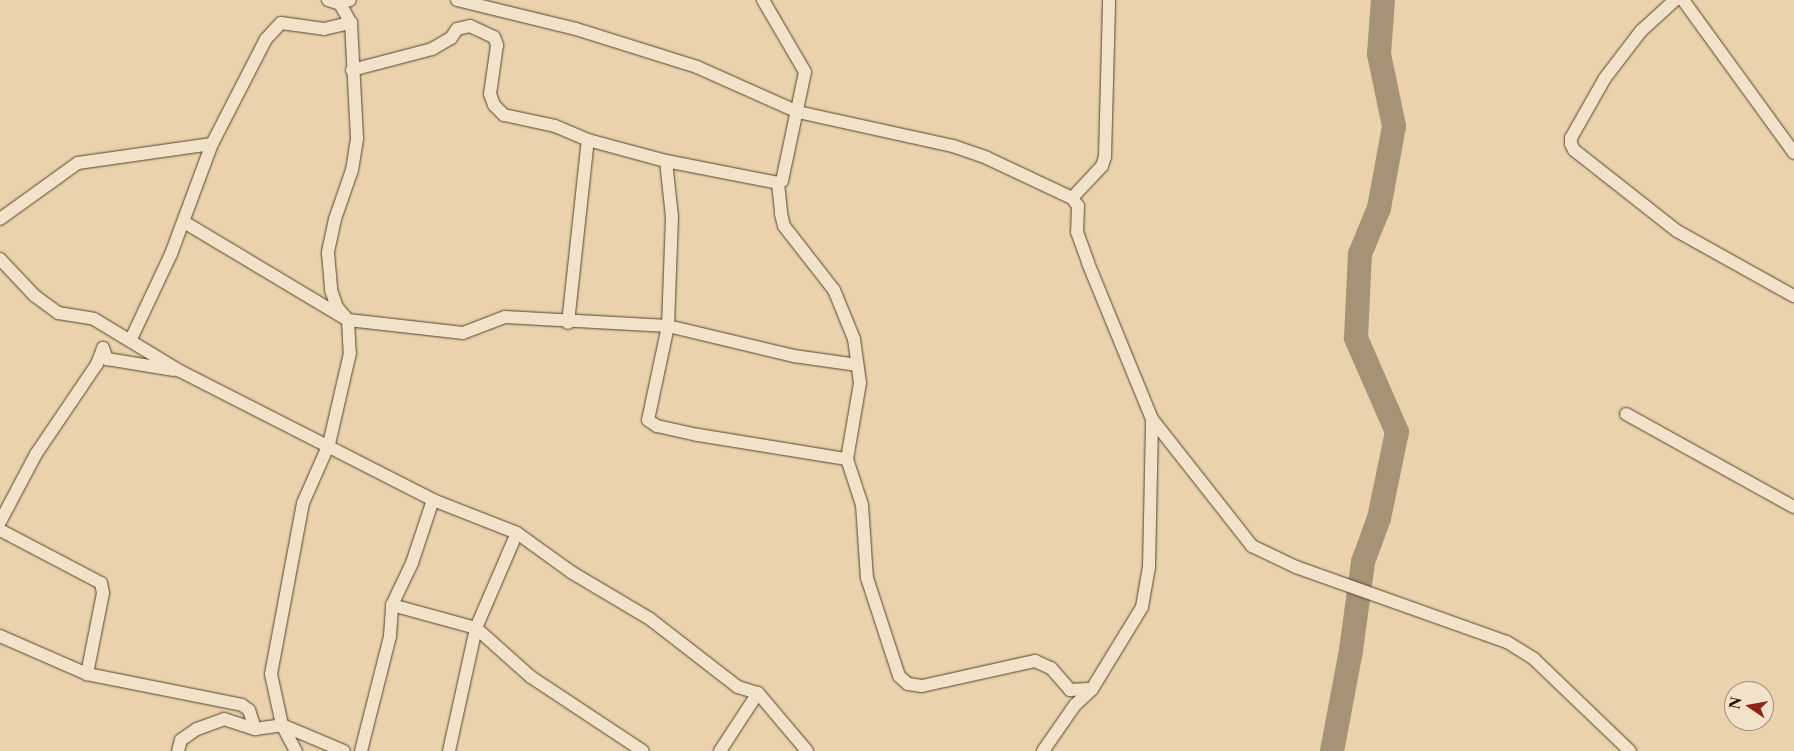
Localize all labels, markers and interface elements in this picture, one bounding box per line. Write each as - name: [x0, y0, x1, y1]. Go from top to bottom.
- north arrow: [1724, 681, 1774, 731]
- text: N: [1725, 695, 1745, 711]

